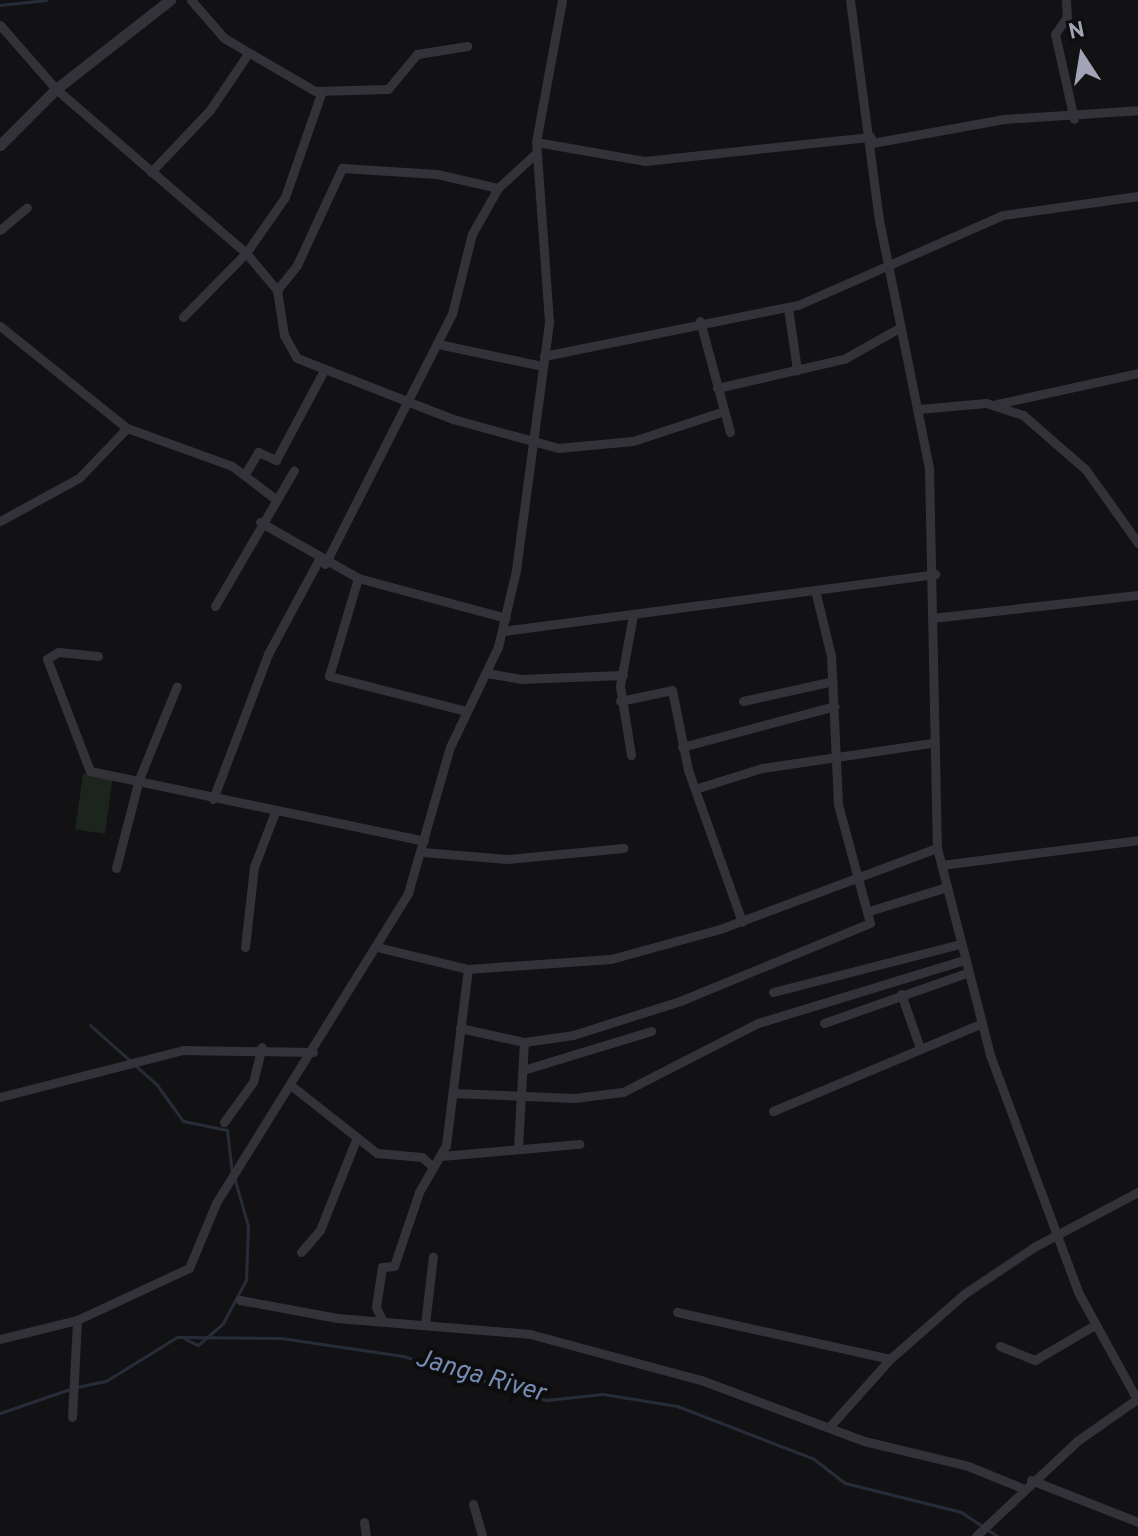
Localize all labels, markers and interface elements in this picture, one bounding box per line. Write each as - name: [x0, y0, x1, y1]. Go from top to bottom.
- north arrow: [1042, 16, 1122, 96]
- text: N: [1066, 17, 1087, 47]
- water label: Janga River: [411, 1344, 549, 1410]

